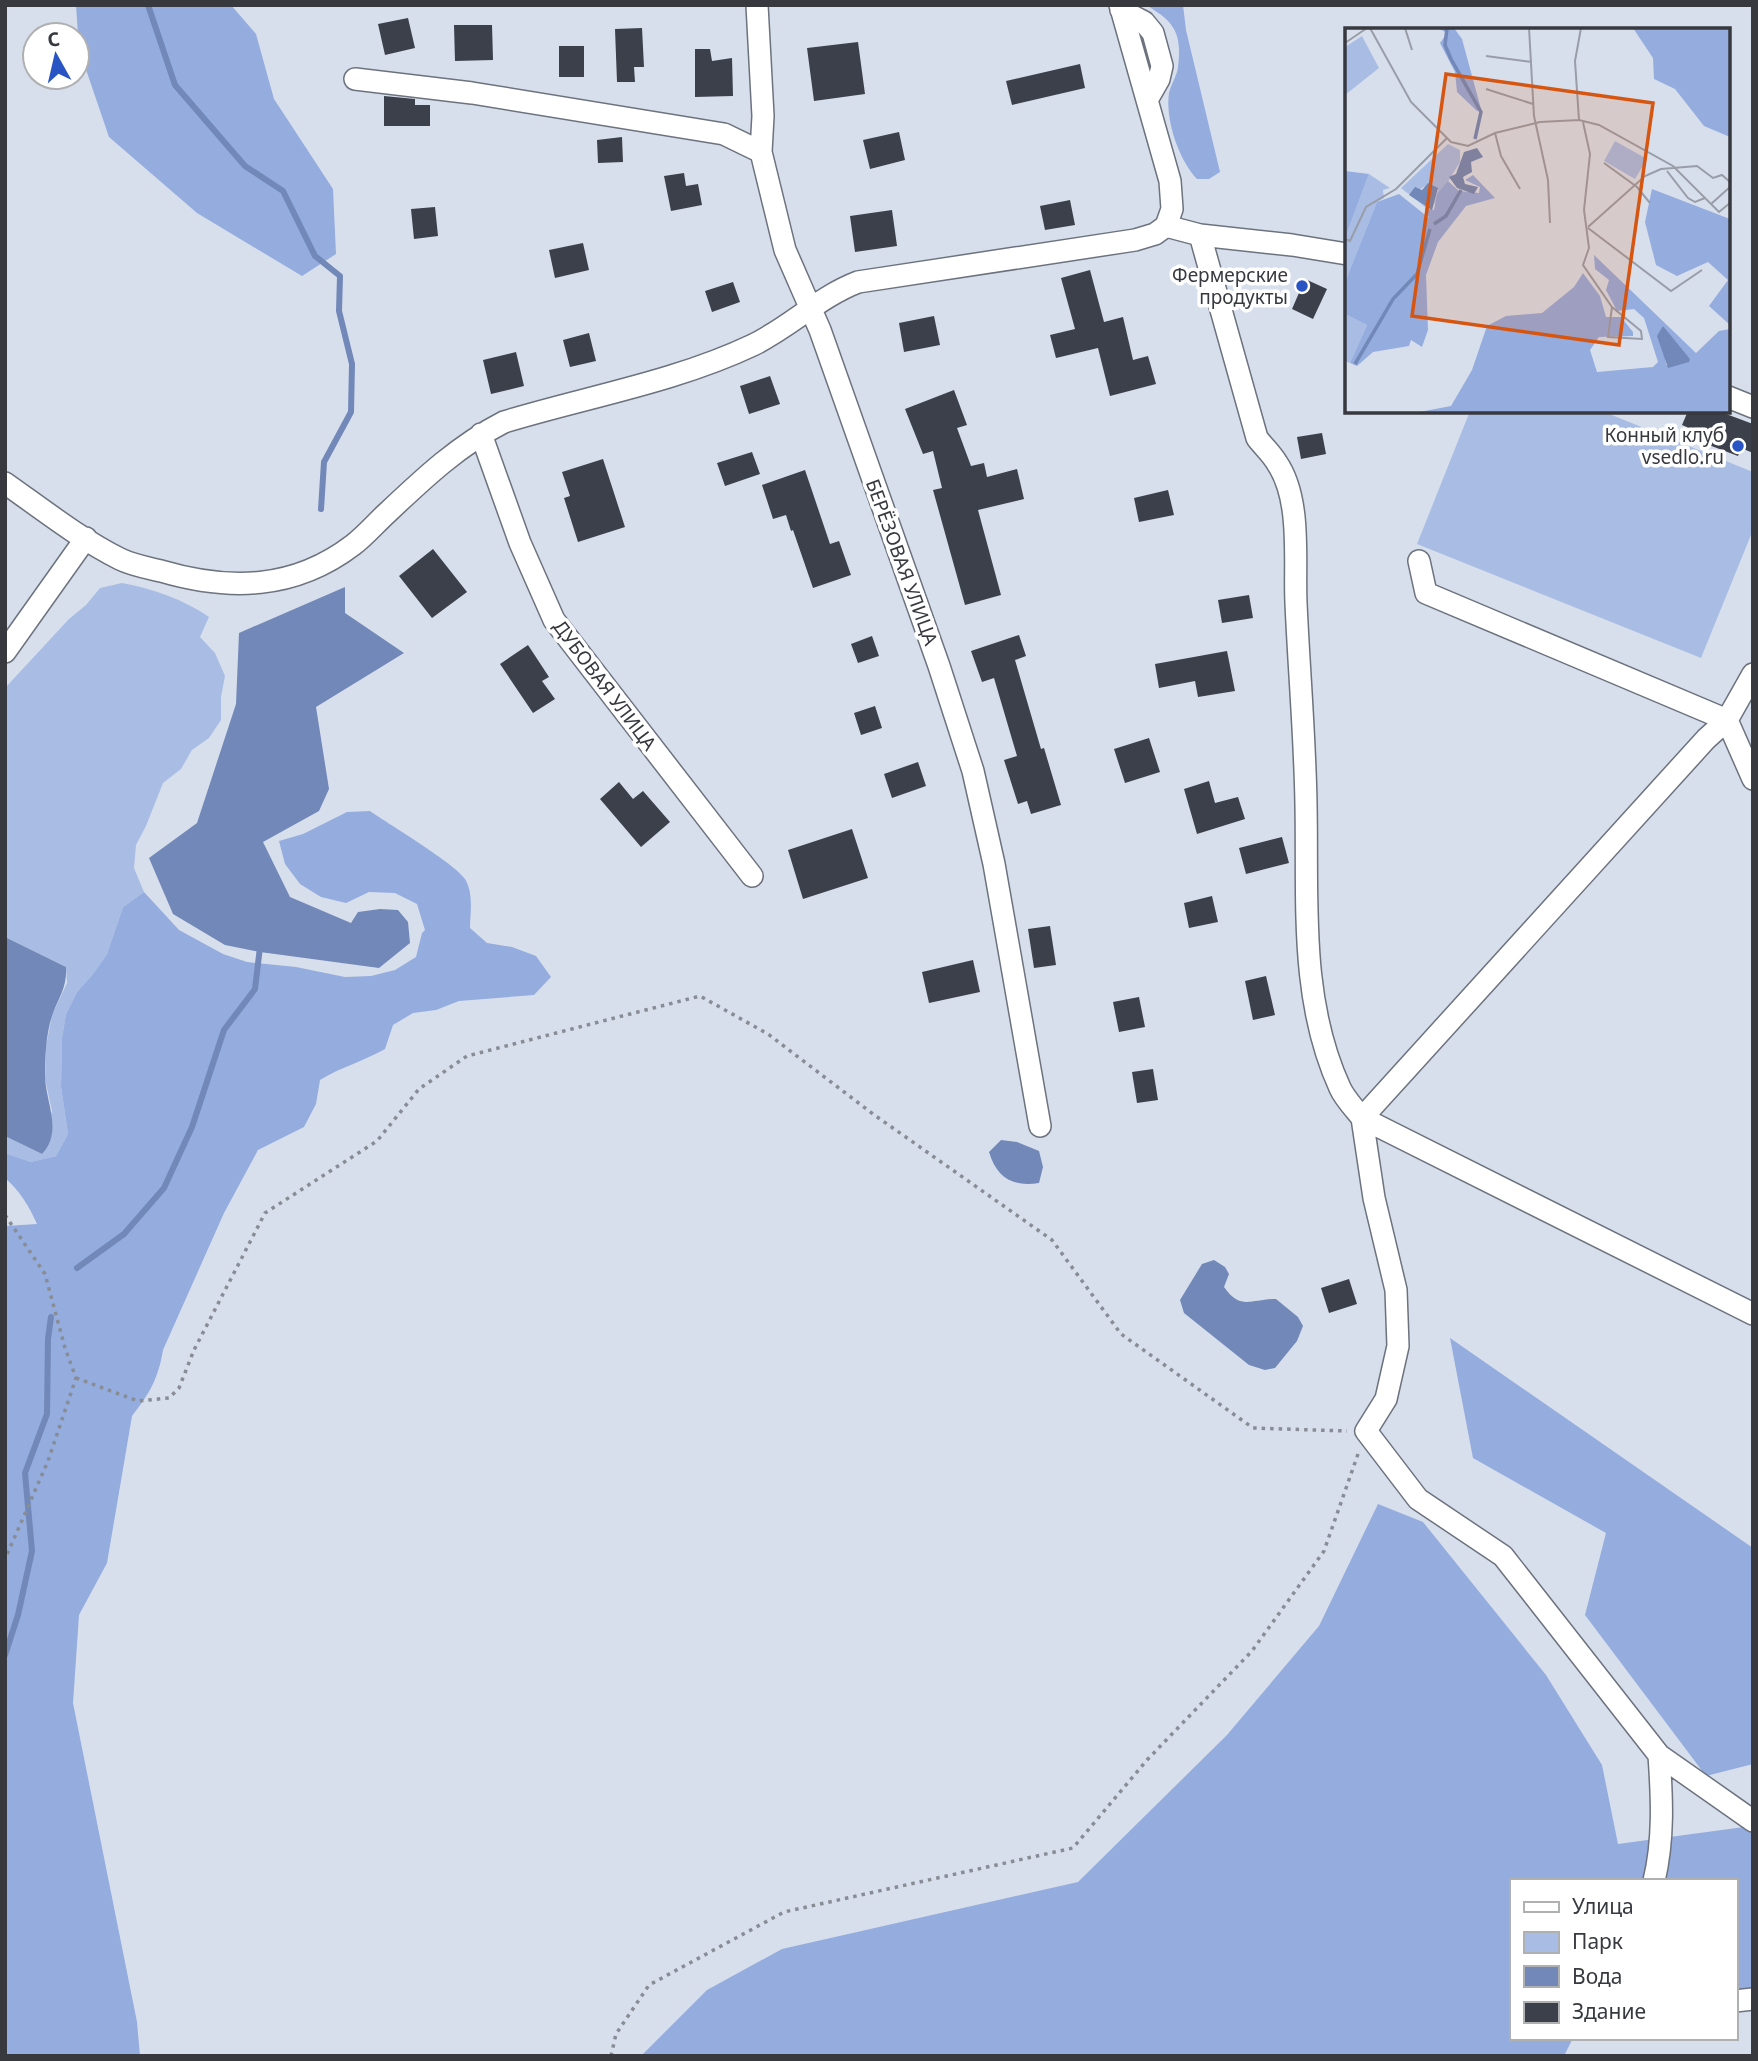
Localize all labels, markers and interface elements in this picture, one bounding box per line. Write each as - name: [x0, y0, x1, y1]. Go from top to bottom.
- north arrow: [21, 21, 91, 91]
- text: С: [46, 25, 62, 53]
- inset map: [1345, 28, 1730, 413]
- place label: Фермерские продукты: [1172, 262, 1288, 310]
- marker: Фермерские продукты: [1294, 278, 1310, 294]
- place label: Конный клуб vsedlo.ru: [1604, 422, 1724, 470]
- marker: Конный клуб vsedlo.ru: [1730, 438, 1746, 454]
- street label: БЕРЁЗОВАЯ УЛИЦА: [860, 475, 944, 650]
- street label: ДУБОВАЯ УЛИЦА: [547, 614, 663, 756]
- legend: [1510, 1879, 1737, 2040]
- text: Улица: [1572, 1892, 1634, 1920]
- text: Парк: [1572, 1927, 1623, 1955]
- text: Вода: [1572, 1962, 1622, 1990]
- text: Здание: [1572, 1997, 1646, 2025]

